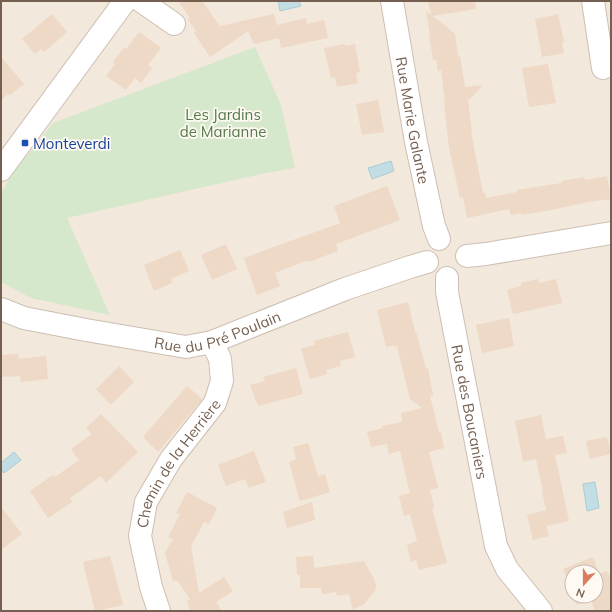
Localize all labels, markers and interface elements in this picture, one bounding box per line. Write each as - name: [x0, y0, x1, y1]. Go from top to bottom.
- street label: Rue Marie Galante: [392, 55, 434, 185]
- park label: Les Jardins de Marianne: [180, 105, 266, 141]
- place label: Monteverdi: [33, 134, 110, 153]
- marker: Monteverdi: [20, 138, 30, 148]
- street label: Rue du Pré Poulain: [153, 306, 283, 356]
- street label: Rue des Boucaniers: [448, 343, 492, 481]
- street label: Chemin de la Herrière: [132, 395, 224, 529]
- north arrow: [564, 564, 604, 604]
- text: N: [574, 585, 587, 601]

